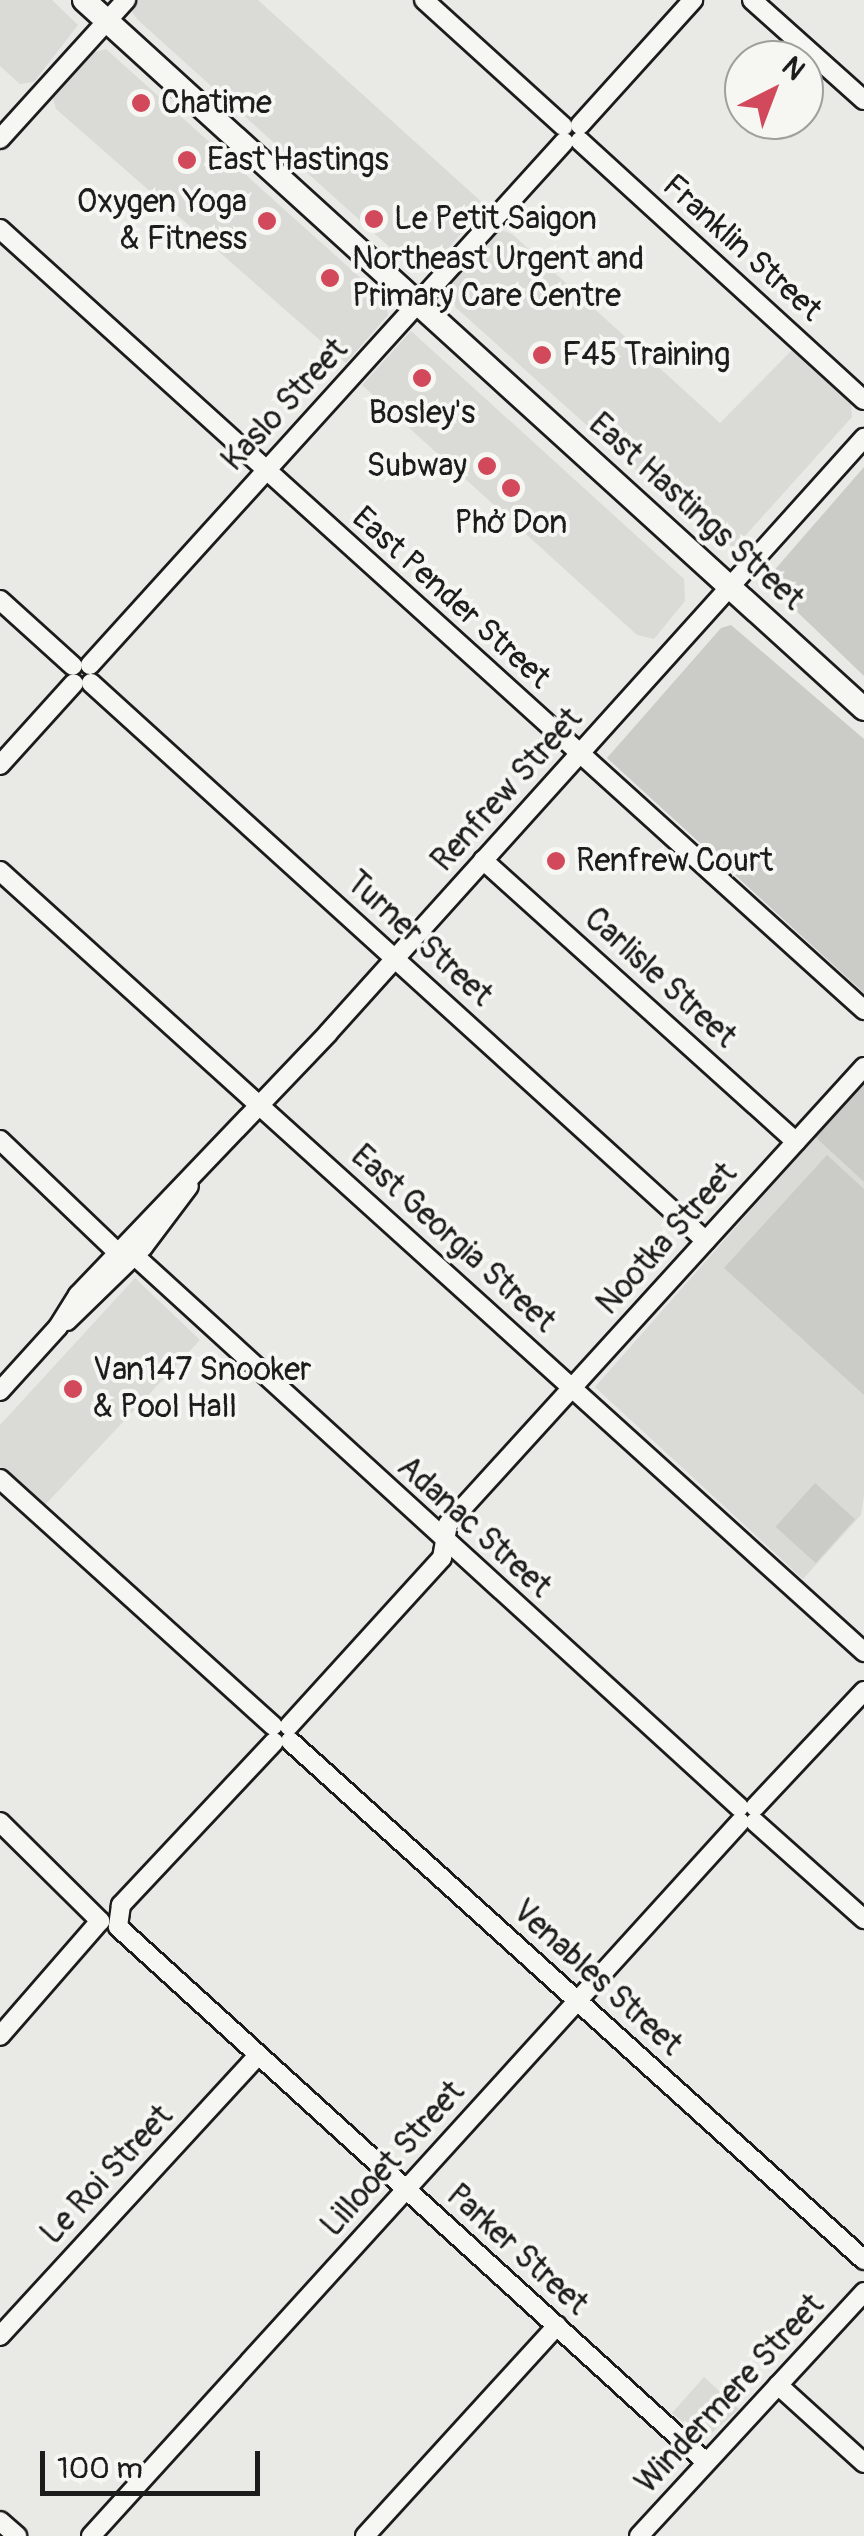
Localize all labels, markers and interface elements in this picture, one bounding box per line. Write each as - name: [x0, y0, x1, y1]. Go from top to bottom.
- north arrow: [724, 40, 824, 140]
- text: N: [774, 49, 812, 88]
- place label: Chatime: [161, 84, 272, 122]
- marker: Chatime: [130, 92, 152, 114]
- place label: East Hastings: [207, 141, 389, 179]
- marker: East Hastings: [176, 149, 198, 171]
- street label: Franklin Street: [655, 167, 829, 329]
- place label: Oxygen Yoga & Fitness: [77, 184, 247, 259]
- place label: Le Petit Saigon: [394, 200, 597, 238]
- marker: Le Petit Saigon: [363, 208, 385, 230]
- marker: Oxygen Yoga & Fitness: [256, 210, 278, 232]
- place label: Northeast Urgent and Primary Care Centre: [352, 241, 644, 316]
- marker: Northeast Urgent and Primary Care Centre: [317, 265, 343, 291]
- street label: Kaslo Street: [214, 331, 356, 479]
- place label: F45 Training: [562, 336, 730, 374]
- marker: F45 Training: [531, 344, 553, 366]
- marker: Bosley's: [411, 367, 433, 389]
- place label: Bosley's: [369, 394, 475, 432]
- street label: East Hastings Street: [581, 406, 811, 618]
- place label: Subway: [366, 447, 467, 485]
- marker: Subway: [476, 455, 498, 477]
- marker: Phở Don: [500, 477, 522, 499]
- street label: East Pender Street: [344, 499, 558, 697]
- place label: Phở Don: [455, 504, 567, 542]
- street label: Renfrew Street: [424, 700, 590, 880]
- place label: Renfrew Court: [576, 842, 773, 880]
- marker: Renfrew Court: [545, 850, 567, 872]
- street label: Turner Street: [338, 863, 500, 1015]
- street label: Carlisle Street: [576, 900, 744, 1056]
- street label: East Georgia Street: [343, 1137, 563, 1341]
- street label: Nootka Street: [589, 1155, 745, 1323]
- place label: Van147 Snooker & Pool Hall: [93, 1352, 311, 1427]
- marker: Van147 Snooker & Pool Hall: [62, 1378, 84, 1400]
- street label: Adanac Street: [389, 1448, 559, 1606]
- street label: Venables Street: [504, 1892, 690, 2064]
- street label: Lillooet Street: [313, 2073, 473, 2245]
- street label: Le Roi Street: [33, 2098, 181, 2252]
- street label: Parker Street: [438, 2177, 596, 2323]
- street label: Windermere Street: [628, 2286, 832, 2502]
- scale bar: [45, 2431, 265, 2493]
- text: 100 m: [57, 2450, 143, 2487]

